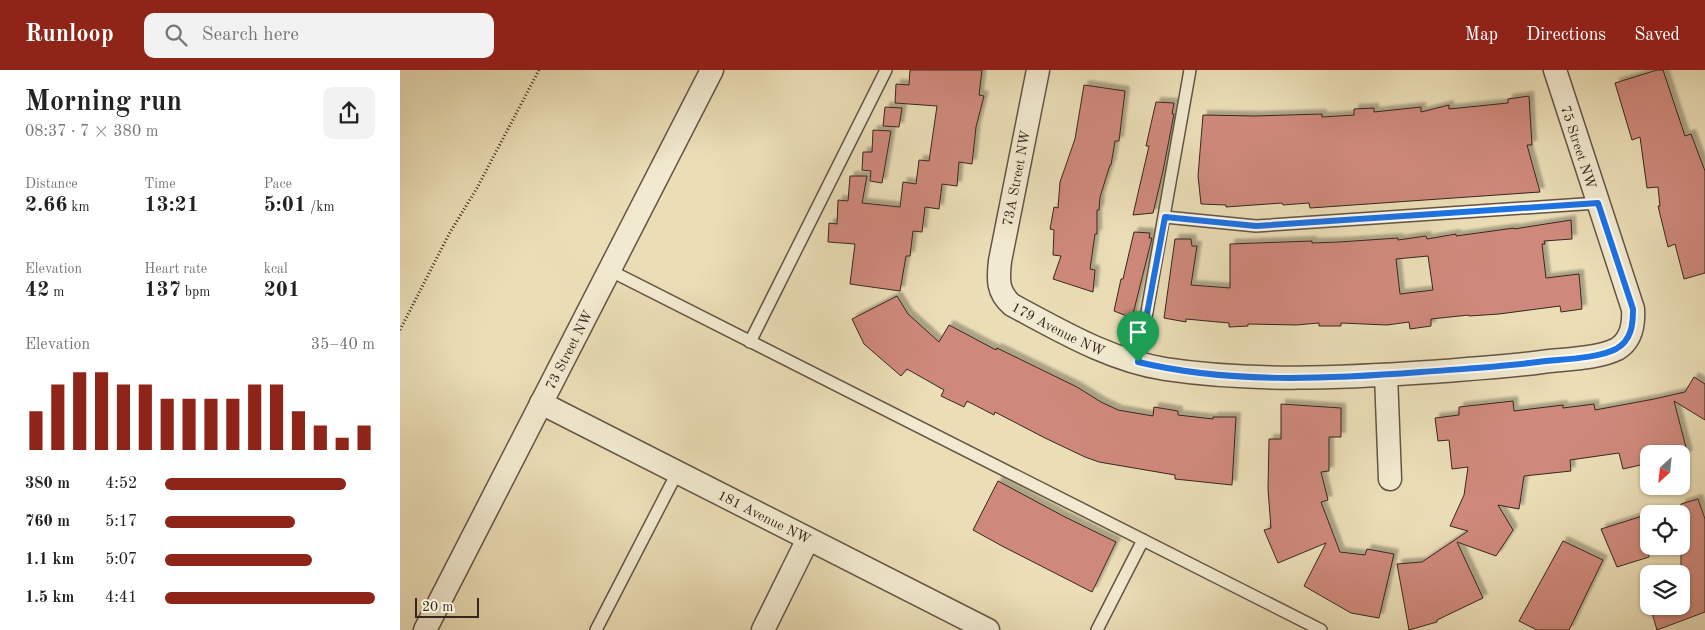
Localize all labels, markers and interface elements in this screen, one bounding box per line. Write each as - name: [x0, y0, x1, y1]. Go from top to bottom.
- search box: [144, 13, 494, 58]
- icon: search: [162, 21, 190, 49]
- text: Runloop: [25, 23, 114, 47]
- text: Search here: [202, 26, 299, 45]
- text: Map: [1465, 26, 1498, 44]
- text: Directions: [1526, 26, 1606, 44]
- text: Saved: [1634, 26, 1680, 44]
- button: share: [323, 87, 375, 139]
- text: Morning run: [25, 89, 182, 117]
- street label: 75 Street NW: [1558, 104, 1598, 191]
- text: 08:37 · 7 × 380 m: [25, 124, 158, 140]
- street label: 73A Street NW: [1001, 129, 1033, 227]
- text: Distance: [25, 177, 78, 191]
- text: Time: [144, 177, 176, 191]
- text: Pace: [264, 177, 292, 191]
- text: 2.66: [25, 195, 67, 216]
- text: 13:21: [144, 195, 199, 216]
- text: 5:01: [264, 195, 306, 216]
- text: km: [67, 200, 90, 214]
- text: /km: [306, 200, 335, 214]
- text: Elevation: [25, 262, 82, 276]
- text: Heart rate: [144, 262, 207, 276]
- text: kcal: [264, 262, 288, 276]
- text: 42: [25, 280, 49, 301]
- text: 137: [144, 280, 181, 301]
- text: 201: [264, 280, 300, 301]
- text: m: [49, 285, 64, 299]
- text: bpm: [181, 285, 210, 299]
- street label: 179 Avenue NW: [1009, 300, 1107, 359]
- street label: 73 Street NW: [543, 308, 596, 392]
- pin: [1117, 311, 1159, 362]
- icon: arrive: [1124, 318, 1152, 346]
- text: Elevation: [25, 337, 90, 353]
- text: 35–40 m: [311, 337, 375, 353]
- north arrow: [1640, 445, 1690, 495]
- map controls: [1640, 445, 1690, 615]
- text: 380 m: [25, 476, 70, 492]
- text: 4:52: [105, 476, 137, 492]
- street label: 181 Avenue NW: [715, 488, 813, 547]
- button: locate: [1640, 505, 1690, 555]
- text: 760 m: [25, 514, 70, 530]
- text: 5:17: [105, 514, 137, 530]
- text: 1.1 km: [25, 552, 74, 568]
- text: 5:07: [105, 552, 137, 568]
- button: layers: [1640, 565, 1690, 615]
- text: 1.5 km: [25, 590, 74, 606]
- text: 4:41: [105, 590, 137, 606]
- scale bar: [415, 595, 479, 618]
- text: 20 m: [422, 600, 453, 614]

